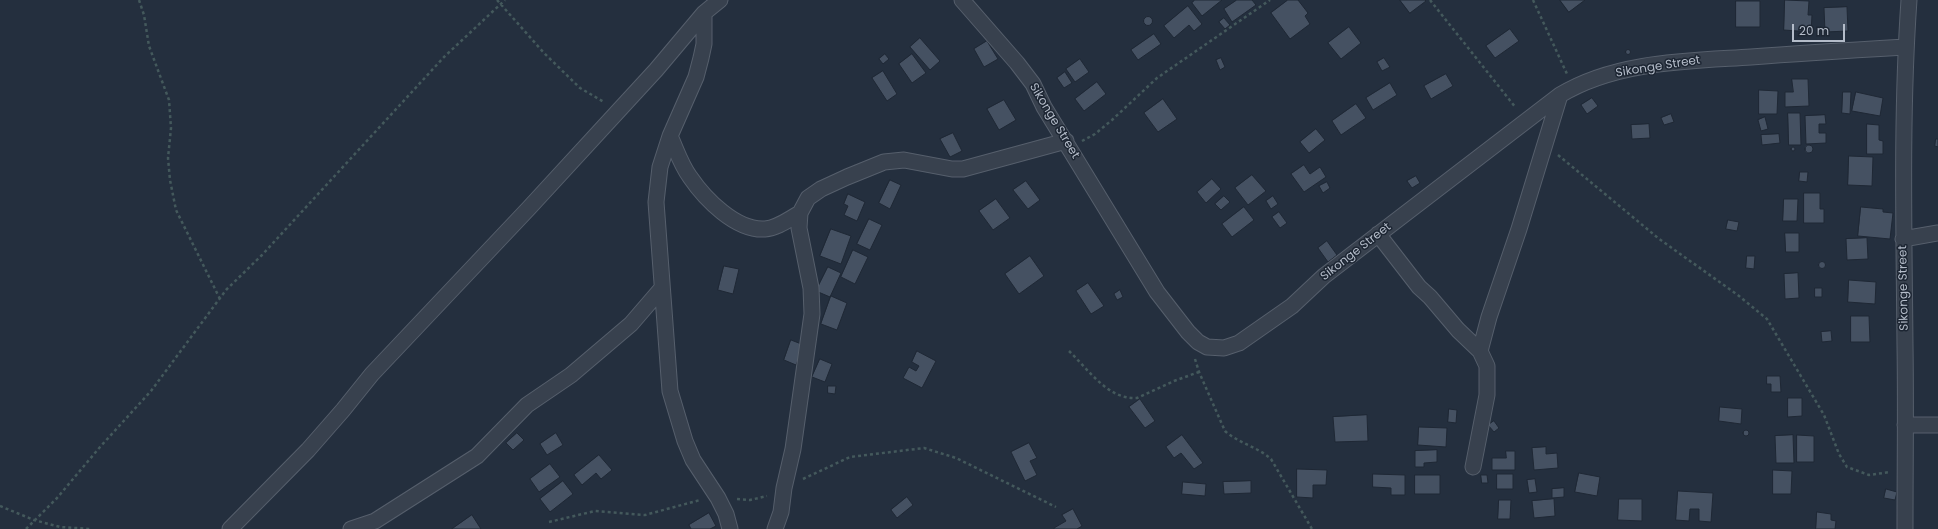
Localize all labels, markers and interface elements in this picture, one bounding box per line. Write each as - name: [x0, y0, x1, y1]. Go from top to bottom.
- scale bar: [1794, 16, 1847, 42]
- text: 20 m: [1799, 22, 1829, 39]
- street label: Sikonge Street: [1615, 53, 1701, 81]
- street label: Sikonge Street: [1026, 81, 1082, 161]
- street label: Sikonge Street: [1318, 220, 1394, 284]
- street label: Sikonge Street: [1896, 245, 1912, 331]

